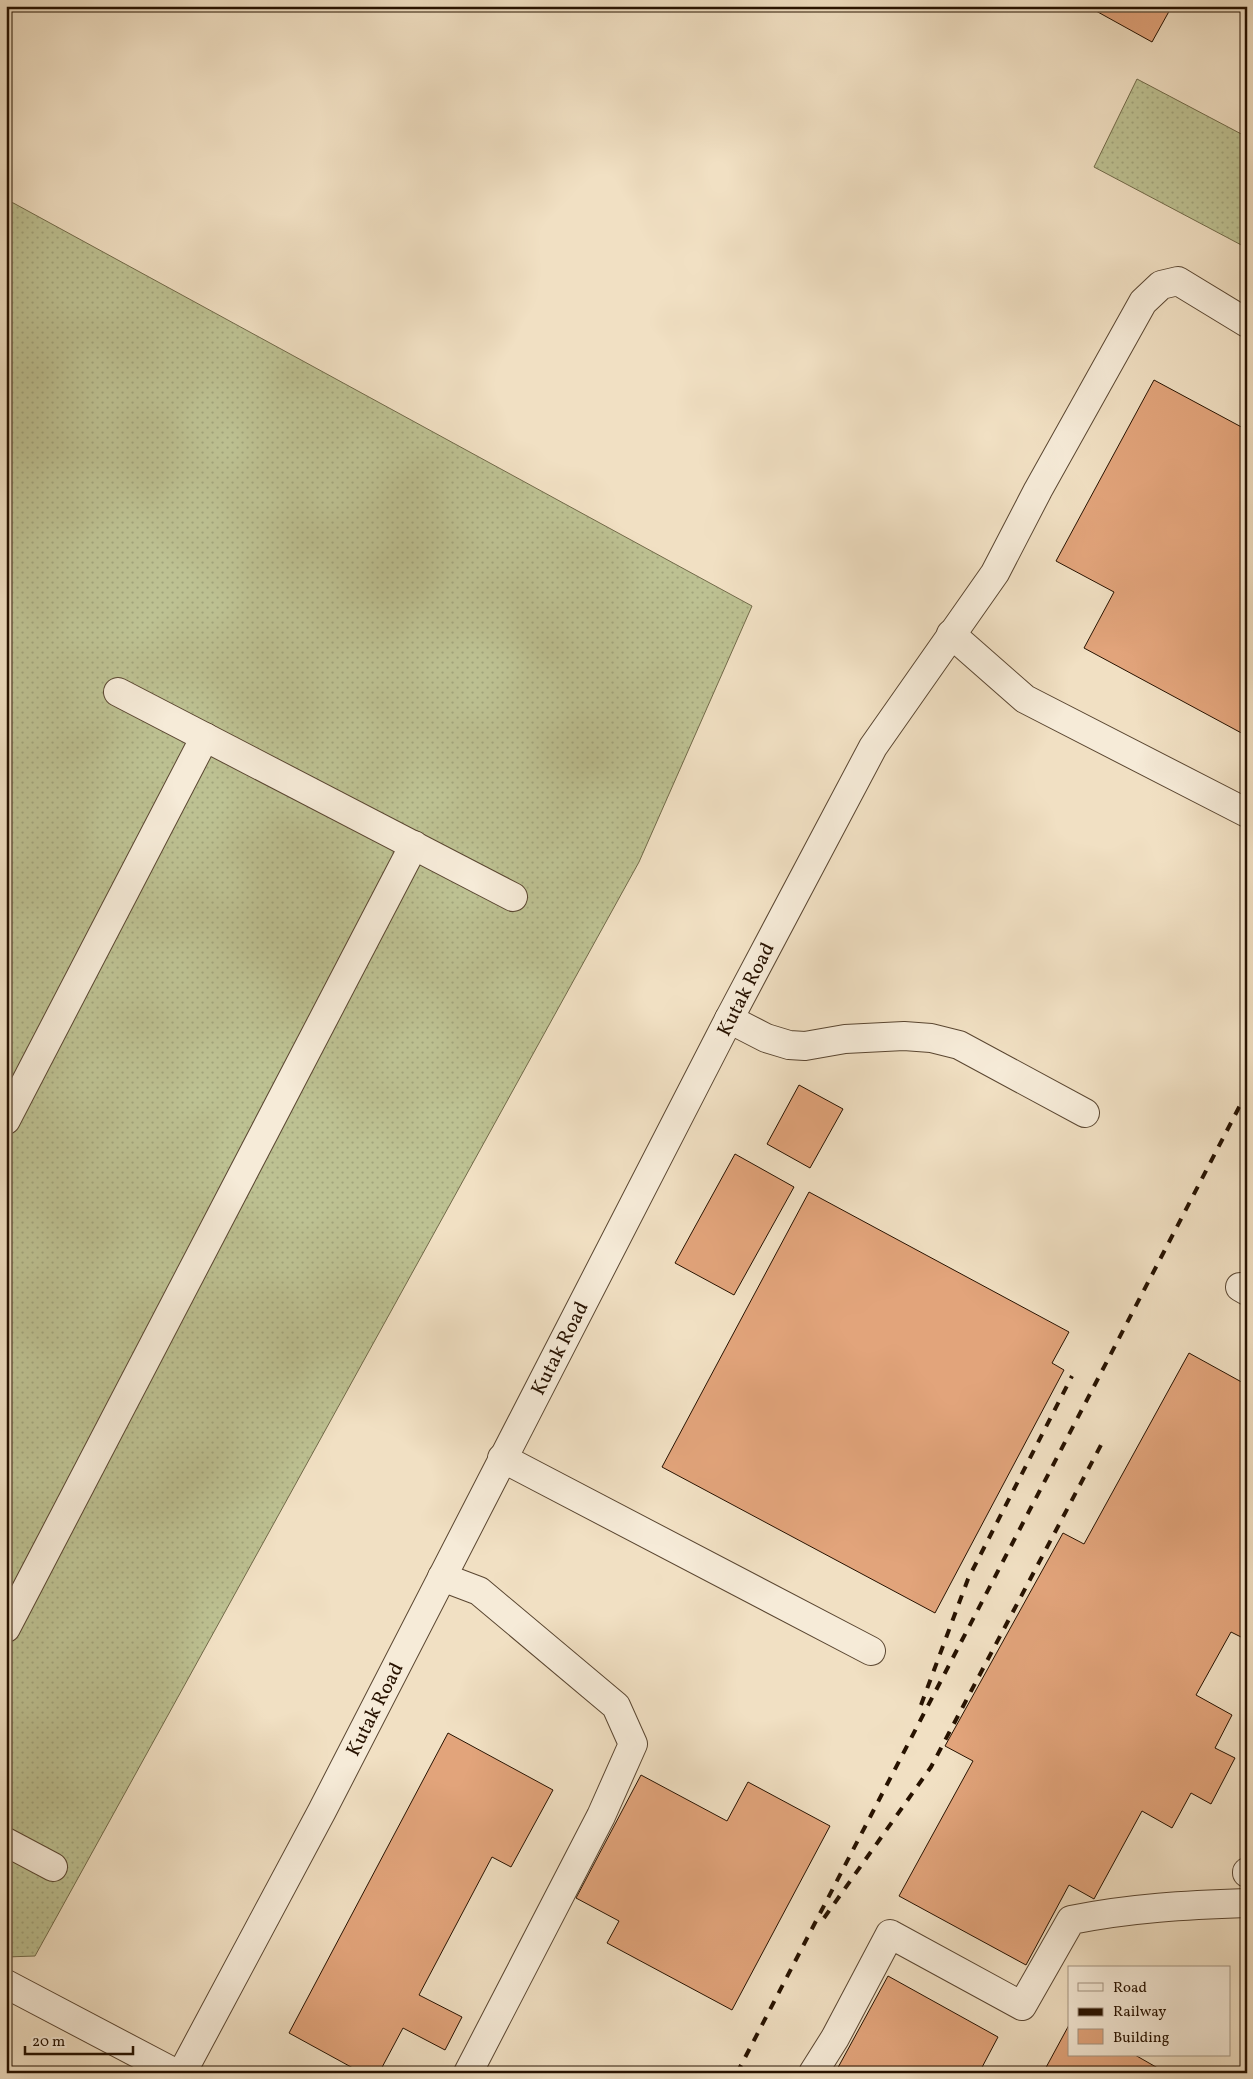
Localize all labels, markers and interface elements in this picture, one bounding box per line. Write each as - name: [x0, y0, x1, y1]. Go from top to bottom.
- street label: Kutak Road: [711, 938, 782, 1042]
- street label: Kutak Road: [525, 1297, 596, 1401]
- street label: Kutak Road: [340, 1658, 411, 1762]
- legend: [1068, 1966, 1230, 2056]
- text: Road: [1113, 1978, 1147, 1999]
- text: Railway: [1113, 2002, 1166, 2023]
- scale bar: [25, 2024, 132, 2056]
- text: Building: [1113, 2028, 1170, 2049]
- text: 20 m: [32, 2032, 65, 2053]

